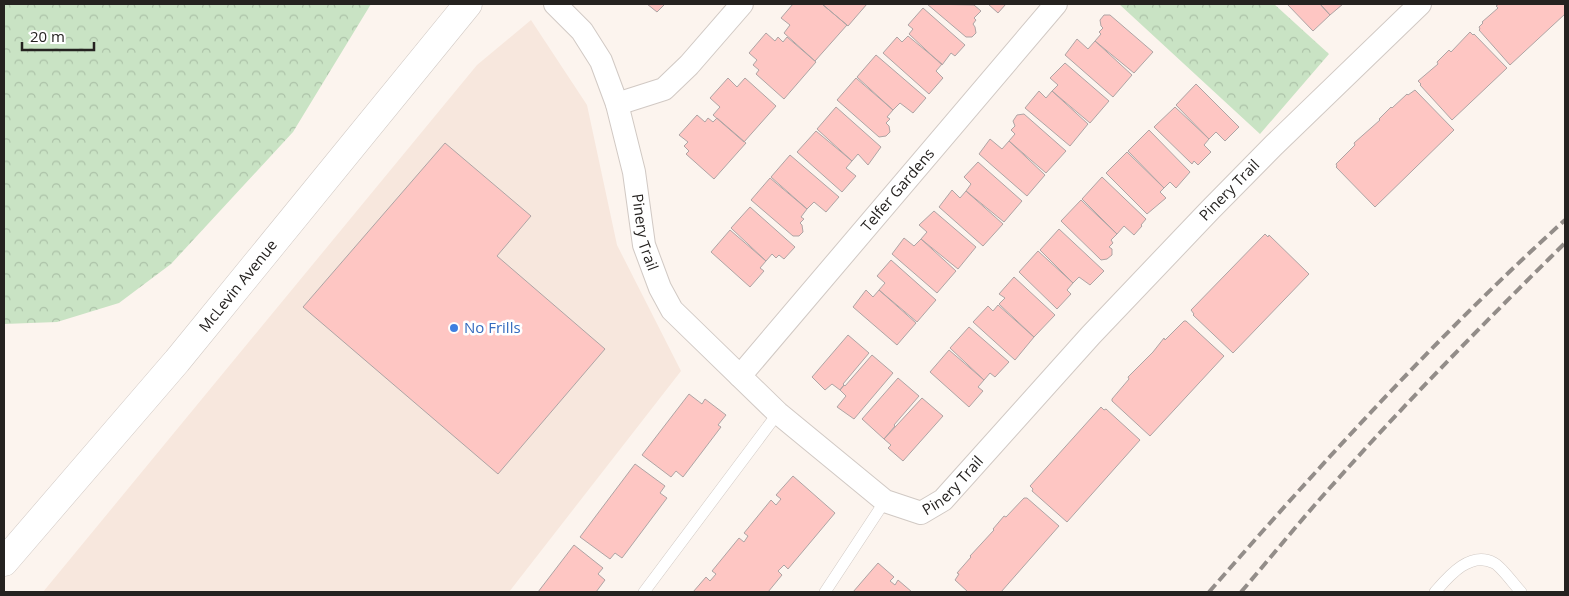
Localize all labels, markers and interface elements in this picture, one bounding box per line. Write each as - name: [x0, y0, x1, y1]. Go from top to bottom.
- scale bar: [22, 20, 95, 52]
- text: 20 m: [30, 26, 65, 46]
- street label: Telfer Gardens: [856, 144, 938, 235]
- street label: Pinery Trail: [1194, 155, 1263, 225]
- street label: Pinery Trail: [628, 192, 664, 273]
- street label: McLevin Avenue: [194, 235, 281, 336]
- place label: No Frills: [464, 317, 521, 337]
- marker: No Frills: [448, 322, 460, 334]
- street label: Pinery Trail: [918, 451, 987, 519]

